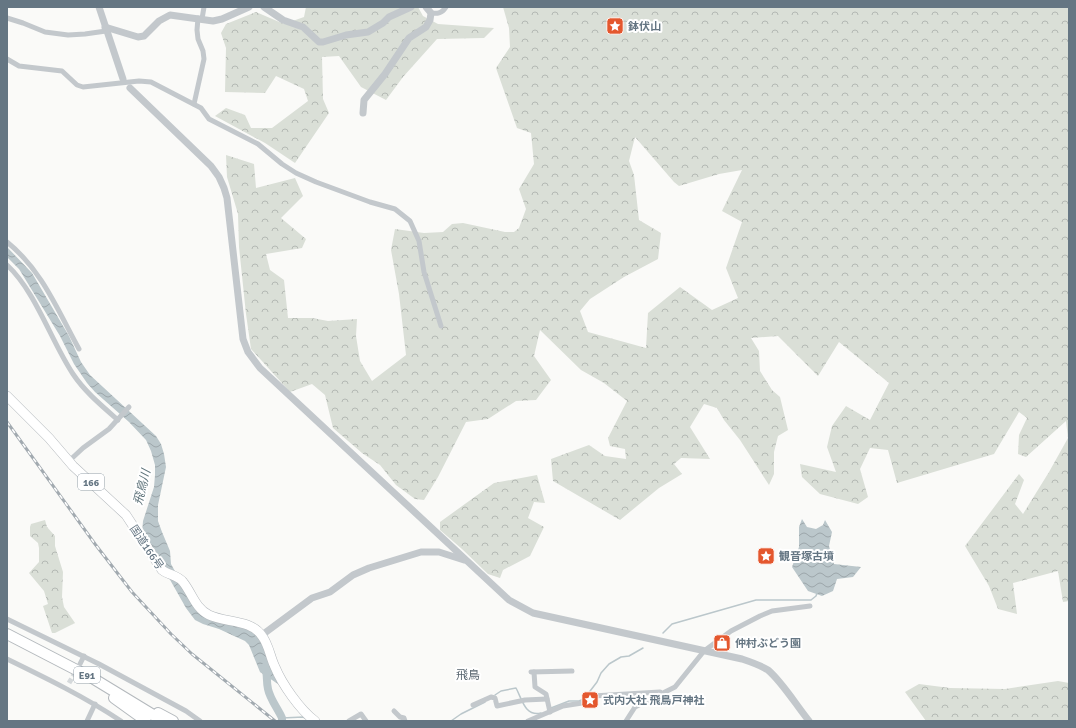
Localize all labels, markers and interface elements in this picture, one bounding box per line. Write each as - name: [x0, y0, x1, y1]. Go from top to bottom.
- place icon: 鉢伏山: [605, 16, 625, 36]
- place label: 鉢伏山: [628, 20, 661, 33]
- water label: 飛鳥川: [131, 466, 155, 506]
- road number: 166: [78, 474, 104, 490]
- street label: 国道166号: [127, 523, 166, 572]
- place icon: 観音塚古墳: [756, 546, 776, 566]
- place label: 観音塚古墳: [779, 550, 834, 563]
- shop icon: 仲村ぶどう園: [712, 633, 732, 653]
- place label: 仲村ぶどう園: [735, 637, 801, 650]
- road number: E91: [74, 667, 100, 683]
- district label: 飛鳥: [456, 668, 480, 683]
- place icon: 式内大社 飛鳥戸神社: [580, 690, 600, 710]
- place label: 式内大社 飛鳥戸神社: [603, 694, 704, 707]

